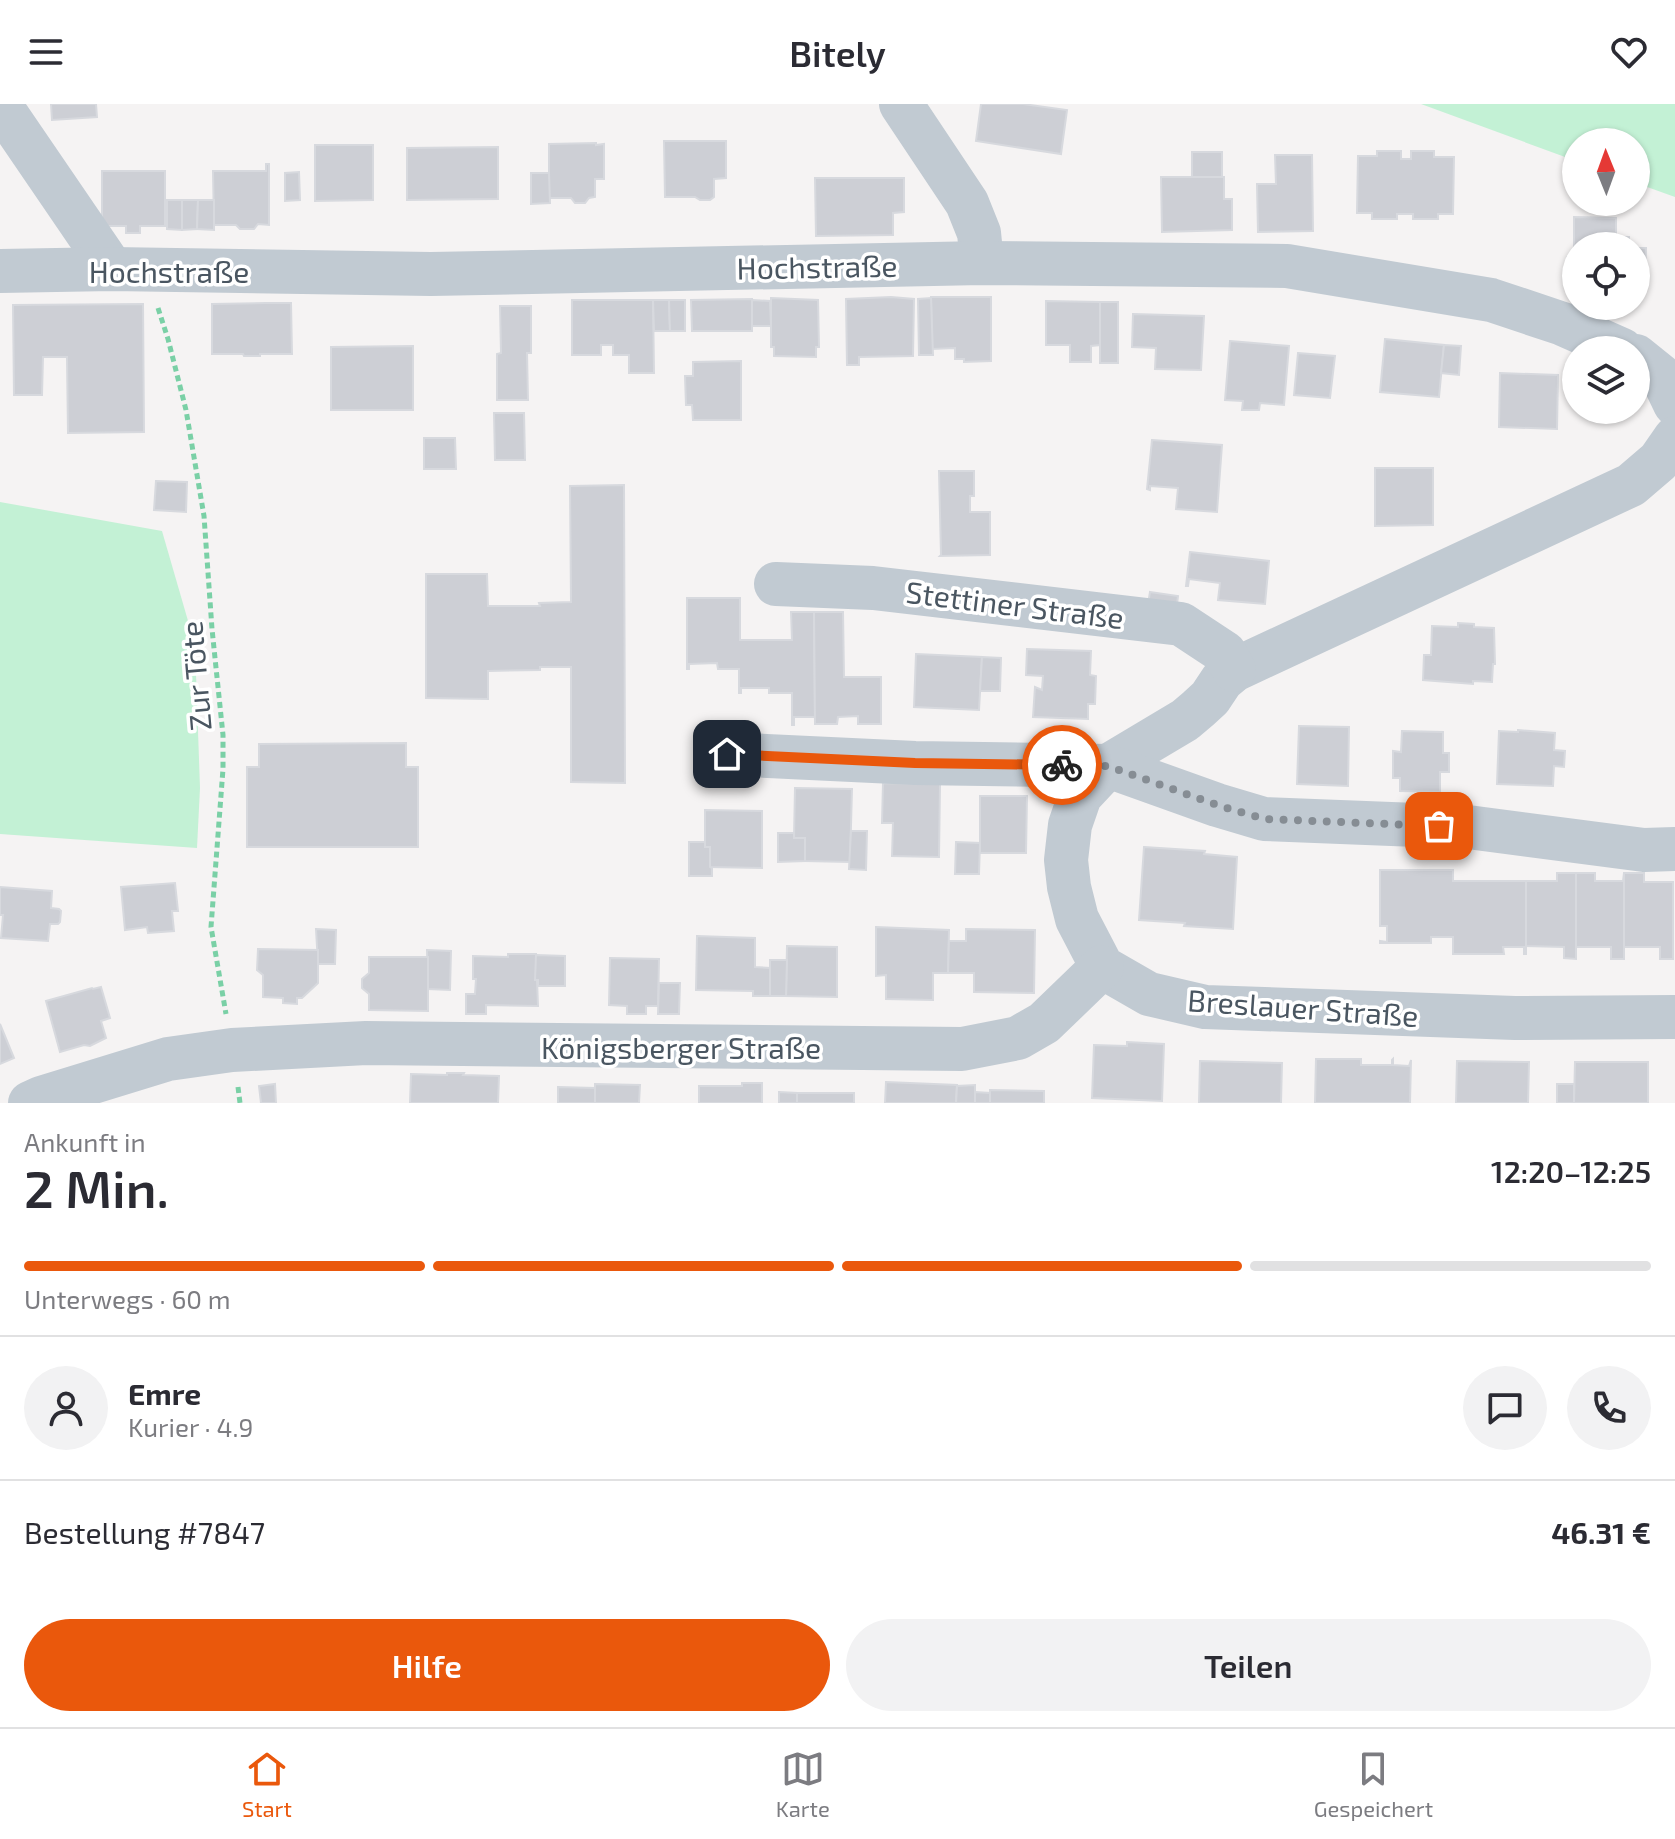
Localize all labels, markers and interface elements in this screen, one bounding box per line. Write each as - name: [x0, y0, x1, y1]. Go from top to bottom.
- icon: menu: [24, 30, 68, 74]
- icon: heart: [1607, 30, 1651, 74]
- text: Bitely: [789, 31, 886, 74]
- north arrow: [1562, 128, 1650, 216]
- map controls: [1562, 128, 1650, 424]
- button: locate: [1562, 232, 1650, 320]
- street label: Hochstraße: [736, 247, 898, 285]
- street label: Hochstraße: [89, 253, 249, 289]
- button: layers: [1562, 336, 1650, 424]
- street label: Stettiner Straße: [904, 573, 1126, 635]
- street label: Zur Töte: [172, 620, 218, 732]
- pin: [693, 720, 761, 788]
- courier: [1022, 725, 1102, 805]
- icon: home: [705, 732, 749, 776]
- icon: bike: [1040, 743, 1084, 787]
- pin: [1405, 792, 1473, 860]
- icon: bag: [1417, 804, 1461, 848]
- street label: Breslauer Straße: [1186, 981, 1420, 1033]
- street label: Königsberger Straße: [541, 1029, 821, 1065]
- text: Ankunft in: [24, 1126, 146, 1157]
- text: 12:20–12:25: [1491, 1153, 1651, 1189]
- text: 2 Min.: [24, 1156, 169, 1218]
- text: Unterwegs · 60 m: [24, 1283, 231, 1314]
- button: person: [24, 1366, 108, 1450]
- button: chat: [1463, 1366, 1547, 1450]
- button: phone: [1567, 1366, 1651, 1450]
- text: Emre: [128, 1375, 201, 1411]
- text: Kurier · 4.9: [128, 1411, 253, 1442]
- text: Bestellung #7847: [24, 1514, 265, 1550]
- text: 46.31 €: [1551, 1514, 1651, 1550]
- button: Hilfe: [24, 1619, 830, 1711]
- button: Teilen: [846, 1619, 1651, 1711]
- tab: Start: [242, 1747, 292, 1821]
- tab: Karte: [776, 1747, 830, 1821]
- tab: Gespeichert: [1314, 1747, 1433, 1821]

